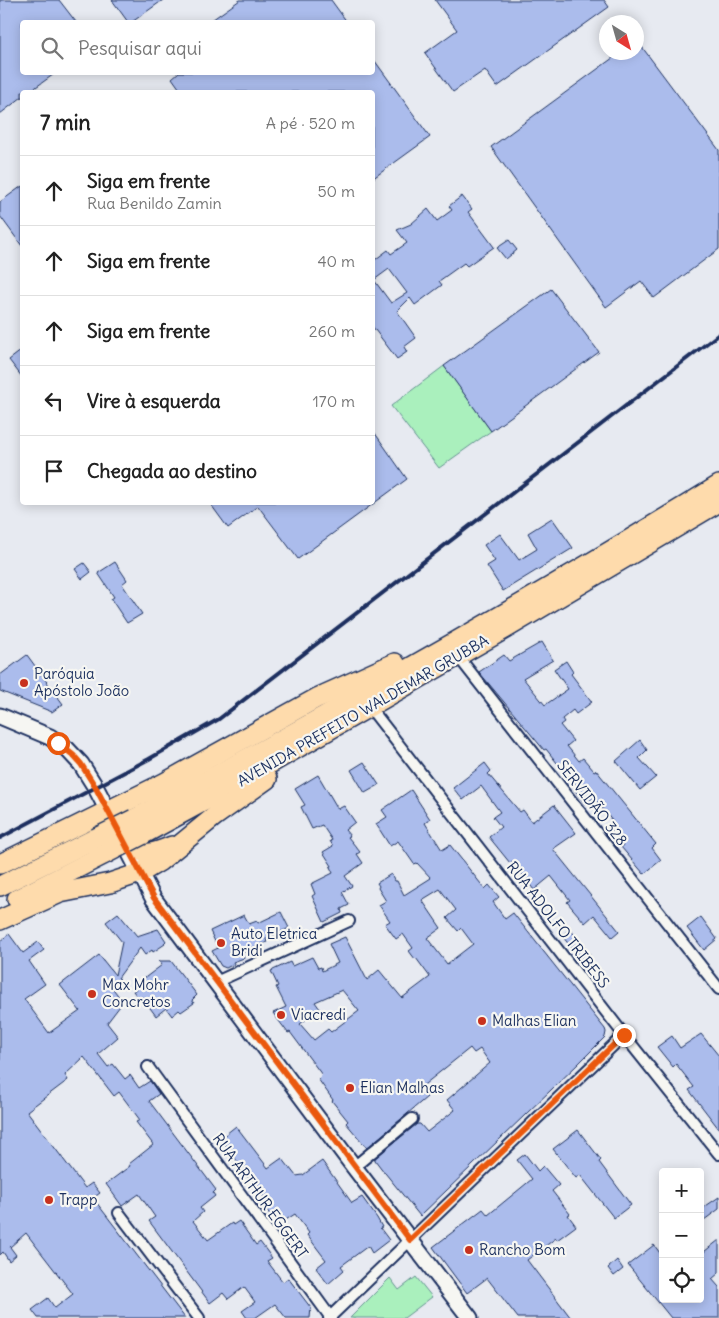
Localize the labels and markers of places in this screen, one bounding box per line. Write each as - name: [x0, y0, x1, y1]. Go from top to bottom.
- place label: Paróquia Apóstolo João: [34, 664, 129, 700]
- marker: Paróquia Apóstolo João: [18, 677, 30, 689]
- place label: Auto Eletrica Bridi: [231, 924, 318, 960]
- marker: Auto Eletrica Bridi: [215, 937, 227, 949]
- place label: Max Mohr Concretos: [102, 975, 171, 1011]
- marker: Max Mohr Concretos: [86, 988, 98, 1000]
- place label: Viacredi: [291, 1005, 346, 1024]
- marker: Viacredi: [275, 1009, 287, 1021]
- place label: Malhas Elian: [492, 1011, 577, 1030]
- marker: Malhas Elian: [476, 1015, 488, 1027]
- place label: Elian Malhas: [360, 1078, 445, 1097]
- marker: Elian Malhas: [344, 1082, 356, 1094]
- place label: Trapp: [59, 1190, 97, 1209]
- marker: Trapp: [43, 1194, 55, 1206]
- place label: Rancho Bom: [479, 1240, 565, 1259]
- marker: Rancho Bom: [463, 1244, 475, 1256]

